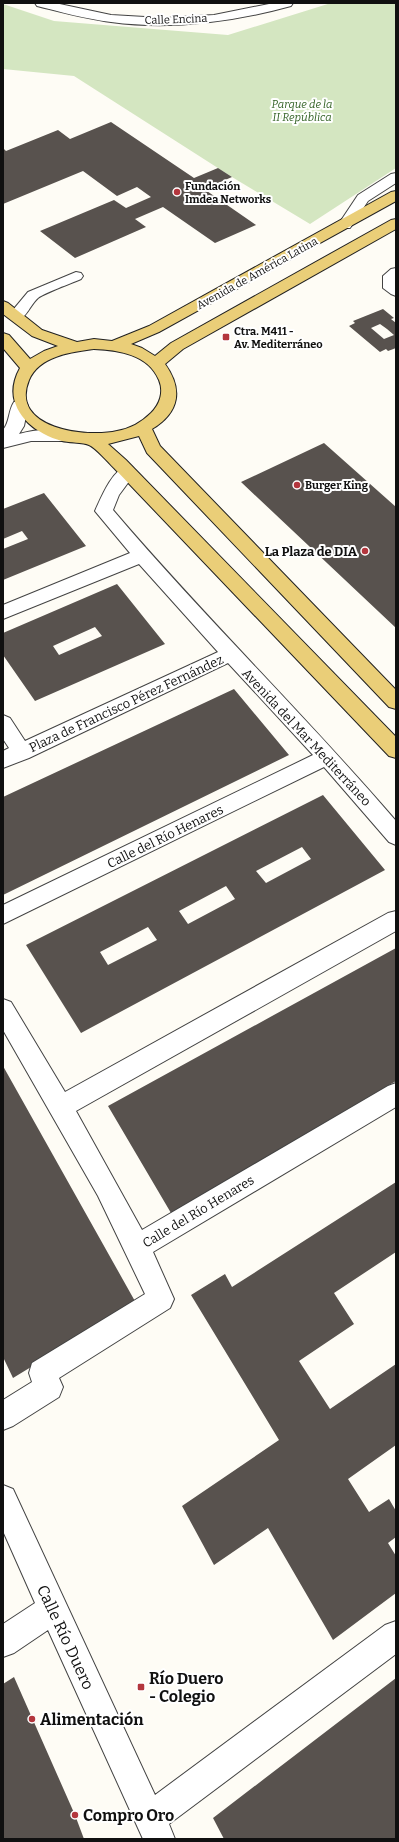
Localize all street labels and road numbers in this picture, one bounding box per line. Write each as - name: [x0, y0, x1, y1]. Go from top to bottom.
- street label: Calle Encina: [144, 12, 208, 27]
- street label: Avenida de América Latina: [194, 235, 320, 312]
- street label: Plaza de Francisco Pérez Fernández: [27, 652, 226, 755]
- street label: Avenida del Mar Mediterráneo: [239, 666, 374, 809]
- street label: Calle del Río Henares: [105, 802, 226, 871]
- street label: Calle del Río Henares: [140, 1172, 257, 1251]
- street label: Calle Río Duero: [33, 1582, 98, 1693]

